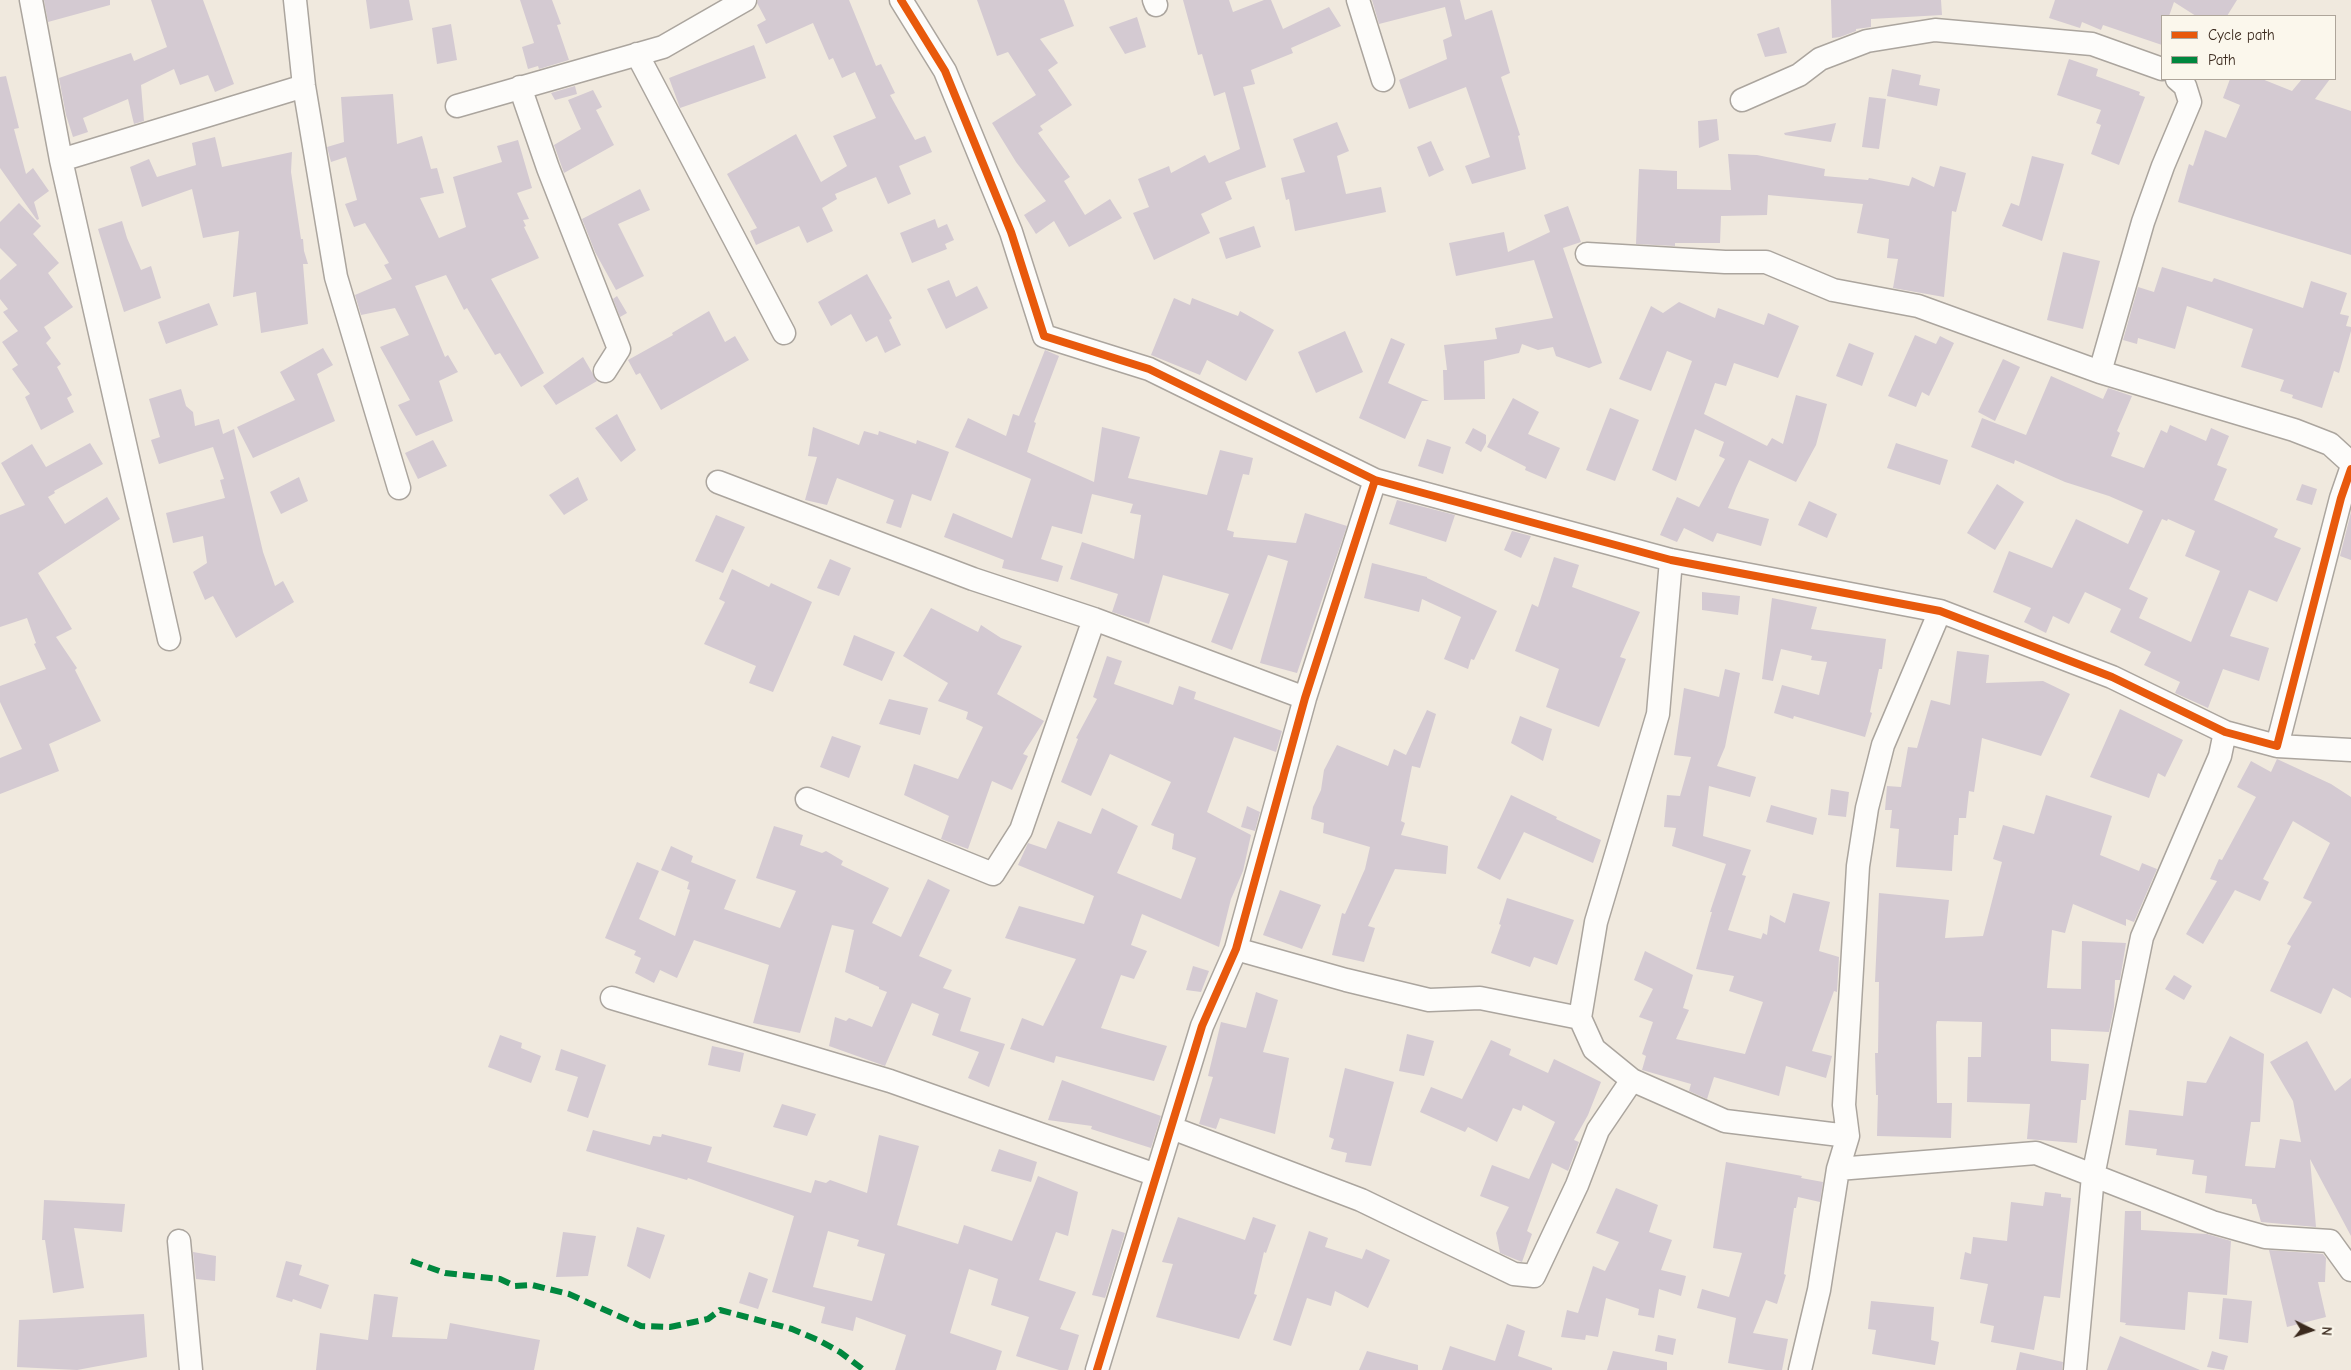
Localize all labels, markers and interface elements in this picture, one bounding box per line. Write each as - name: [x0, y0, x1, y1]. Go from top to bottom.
- legend: [2161, 15, 2336, 80]
- text: Cycle path: [2208, 26, 2275, 44]
- text: Path: [2208, 51, 2236, 69]
- north arrow: [2286, 1305, 2336, 1355]
- text: N: [2318, 1326, 2335, 1336]

